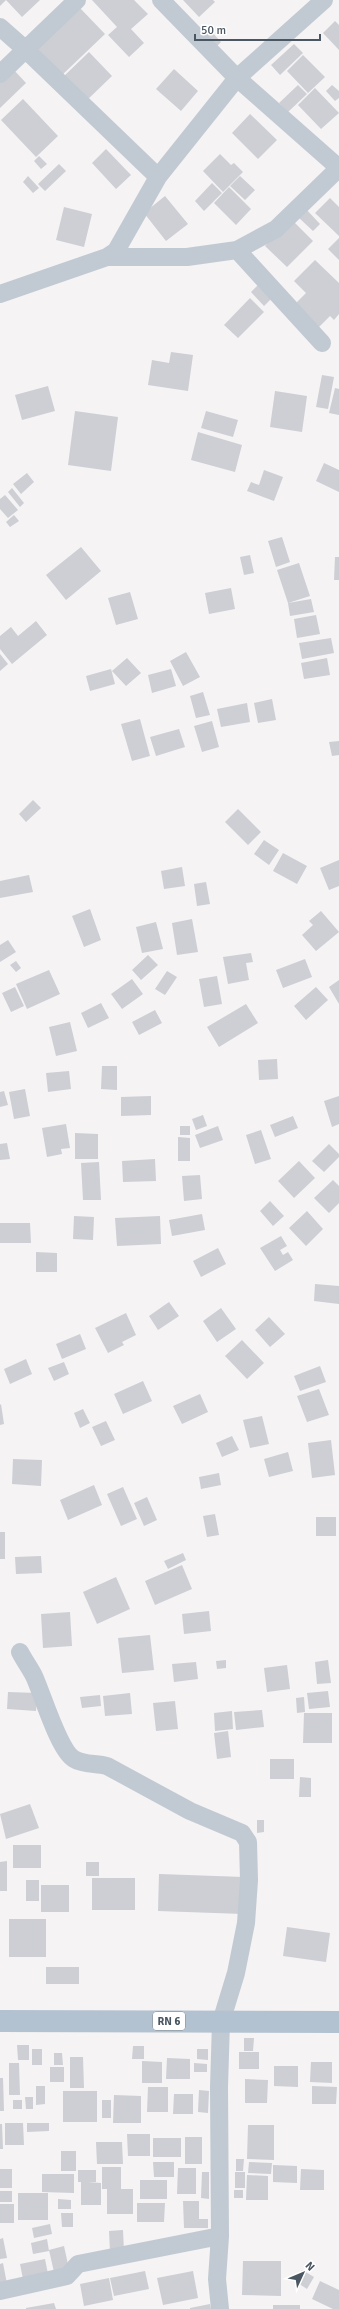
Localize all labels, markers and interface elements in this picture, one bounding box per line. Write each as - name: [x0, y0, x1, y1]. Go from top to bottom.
- scale bar: [195, 16, 320, 42]
- text: 50 m: [201, 23, 226, 38]
- road number: RN 6: [153, 2012, 185, 2030]
- north arrow: [283, 2253, 323, 2293]
- text: N: [302, 2259, 317, 2274]

